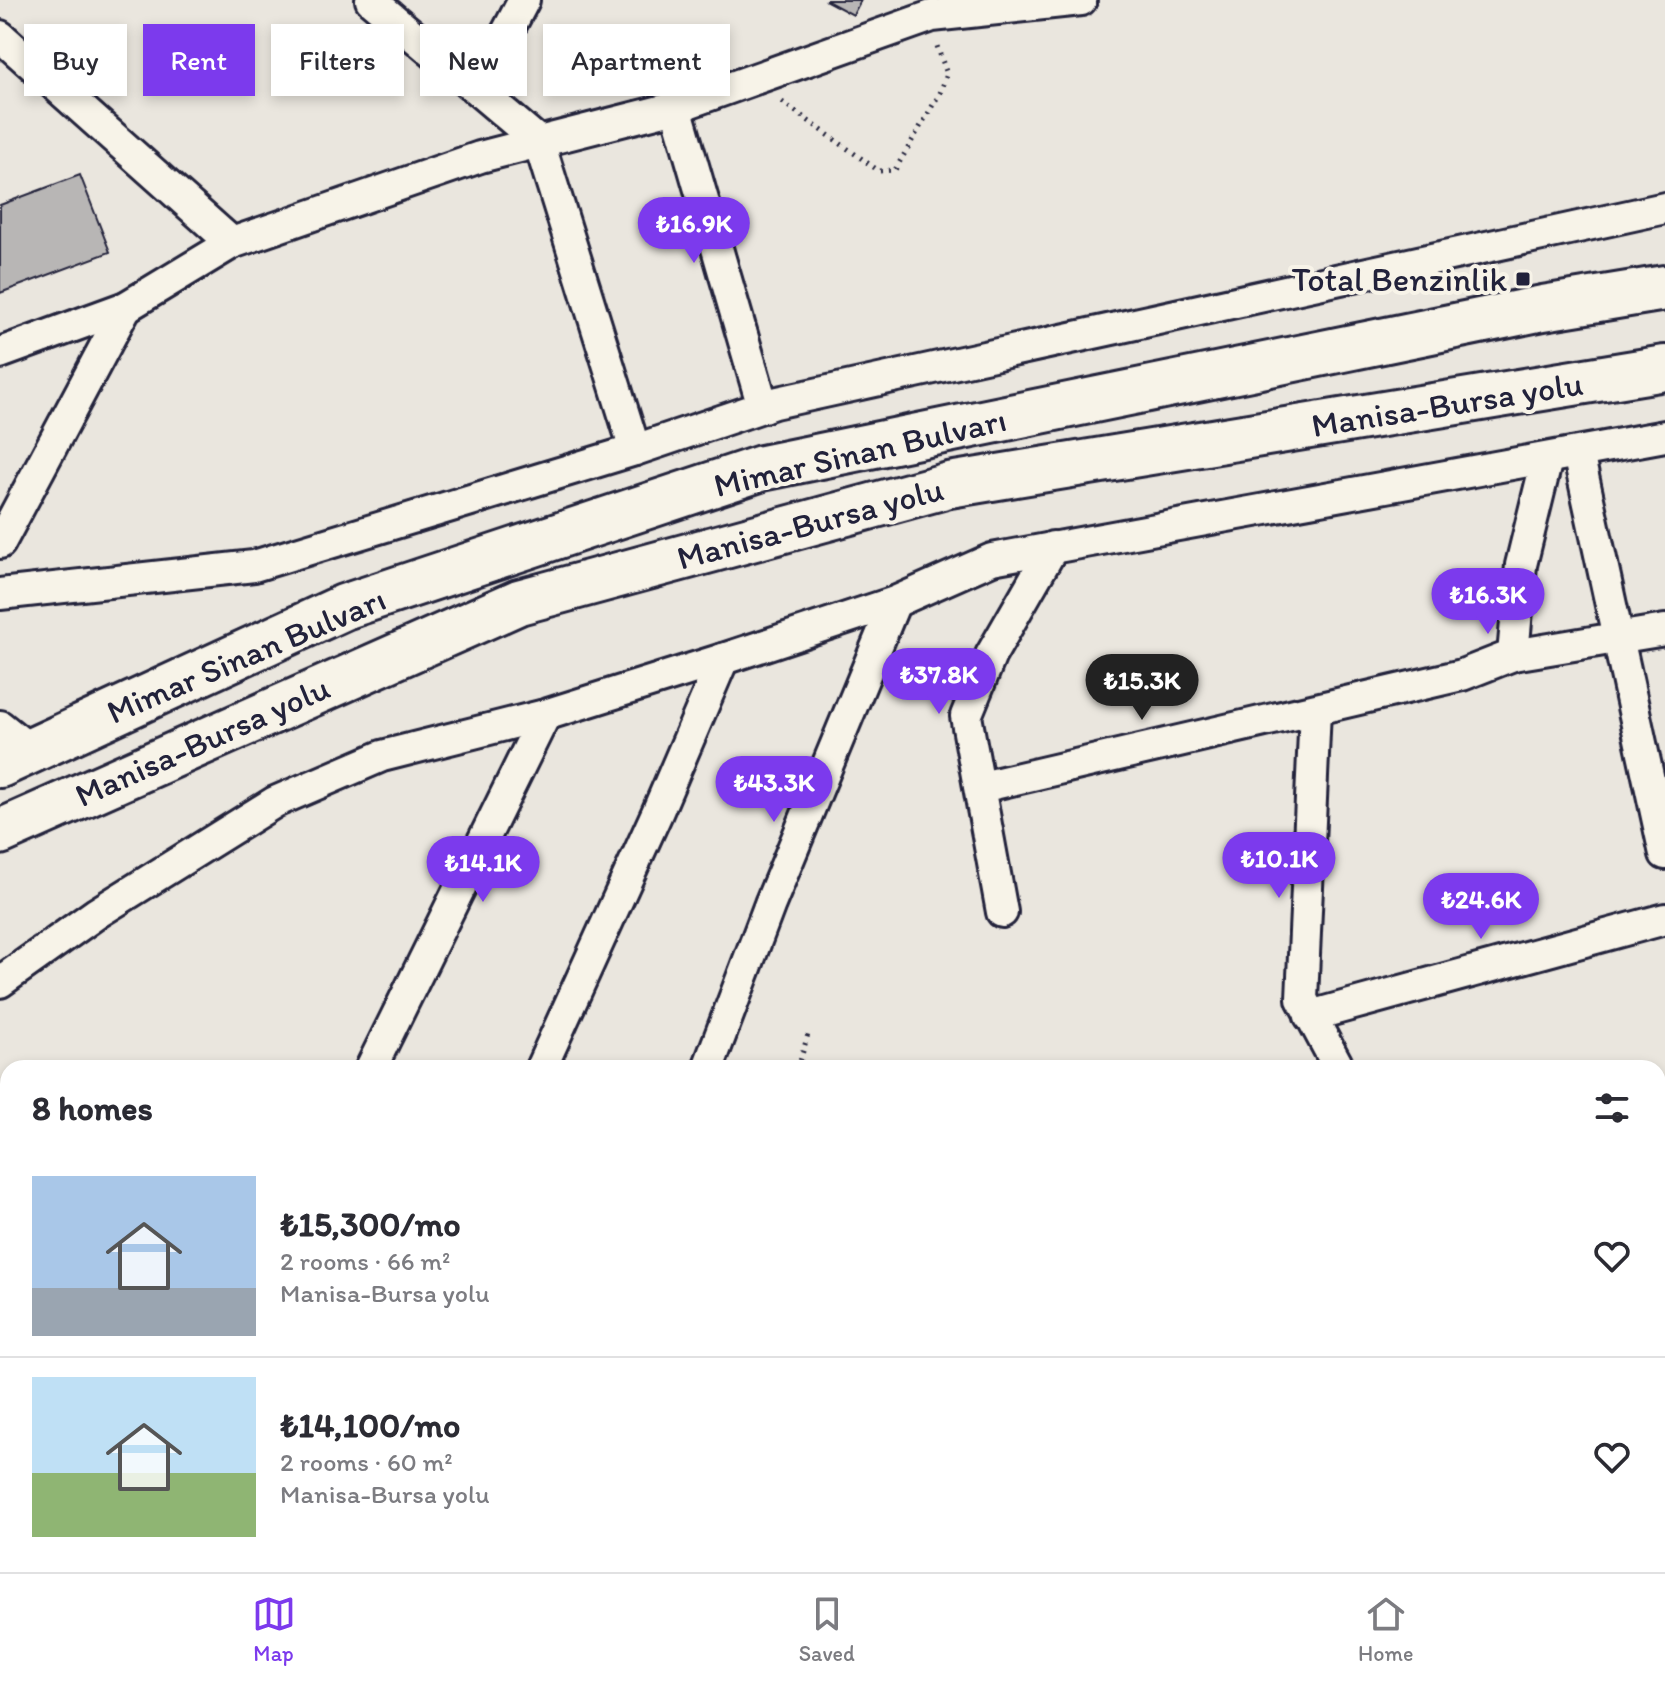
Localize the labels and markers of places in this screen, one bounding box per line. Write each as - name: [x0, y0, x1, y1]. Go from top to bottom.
- pin: ₺16.9K: [629, 197, 759, 265]
- place label: Total Benzinlik: [1292, 259, 1507, 300]
- marker: Total Benzinlik: [1514, 270, 1532, 288]
- pin: ₺16.3K: [1423, 568, 1553, 636]
- pin: ₺37.8K: [874, 648, 1004, 716]
- pin: ₺15.3K: [1077, 654, 1207, 722]
- pin: ₺43.3K: [709, 756, 839, 824]
- pin: ₺10.1K: [1214, 832, 1344, 900]
- pin: ₺14.1K: [418, 836, 548, 904]
- pin: ₺24.6K: [1416, 873, 1546, 941]

